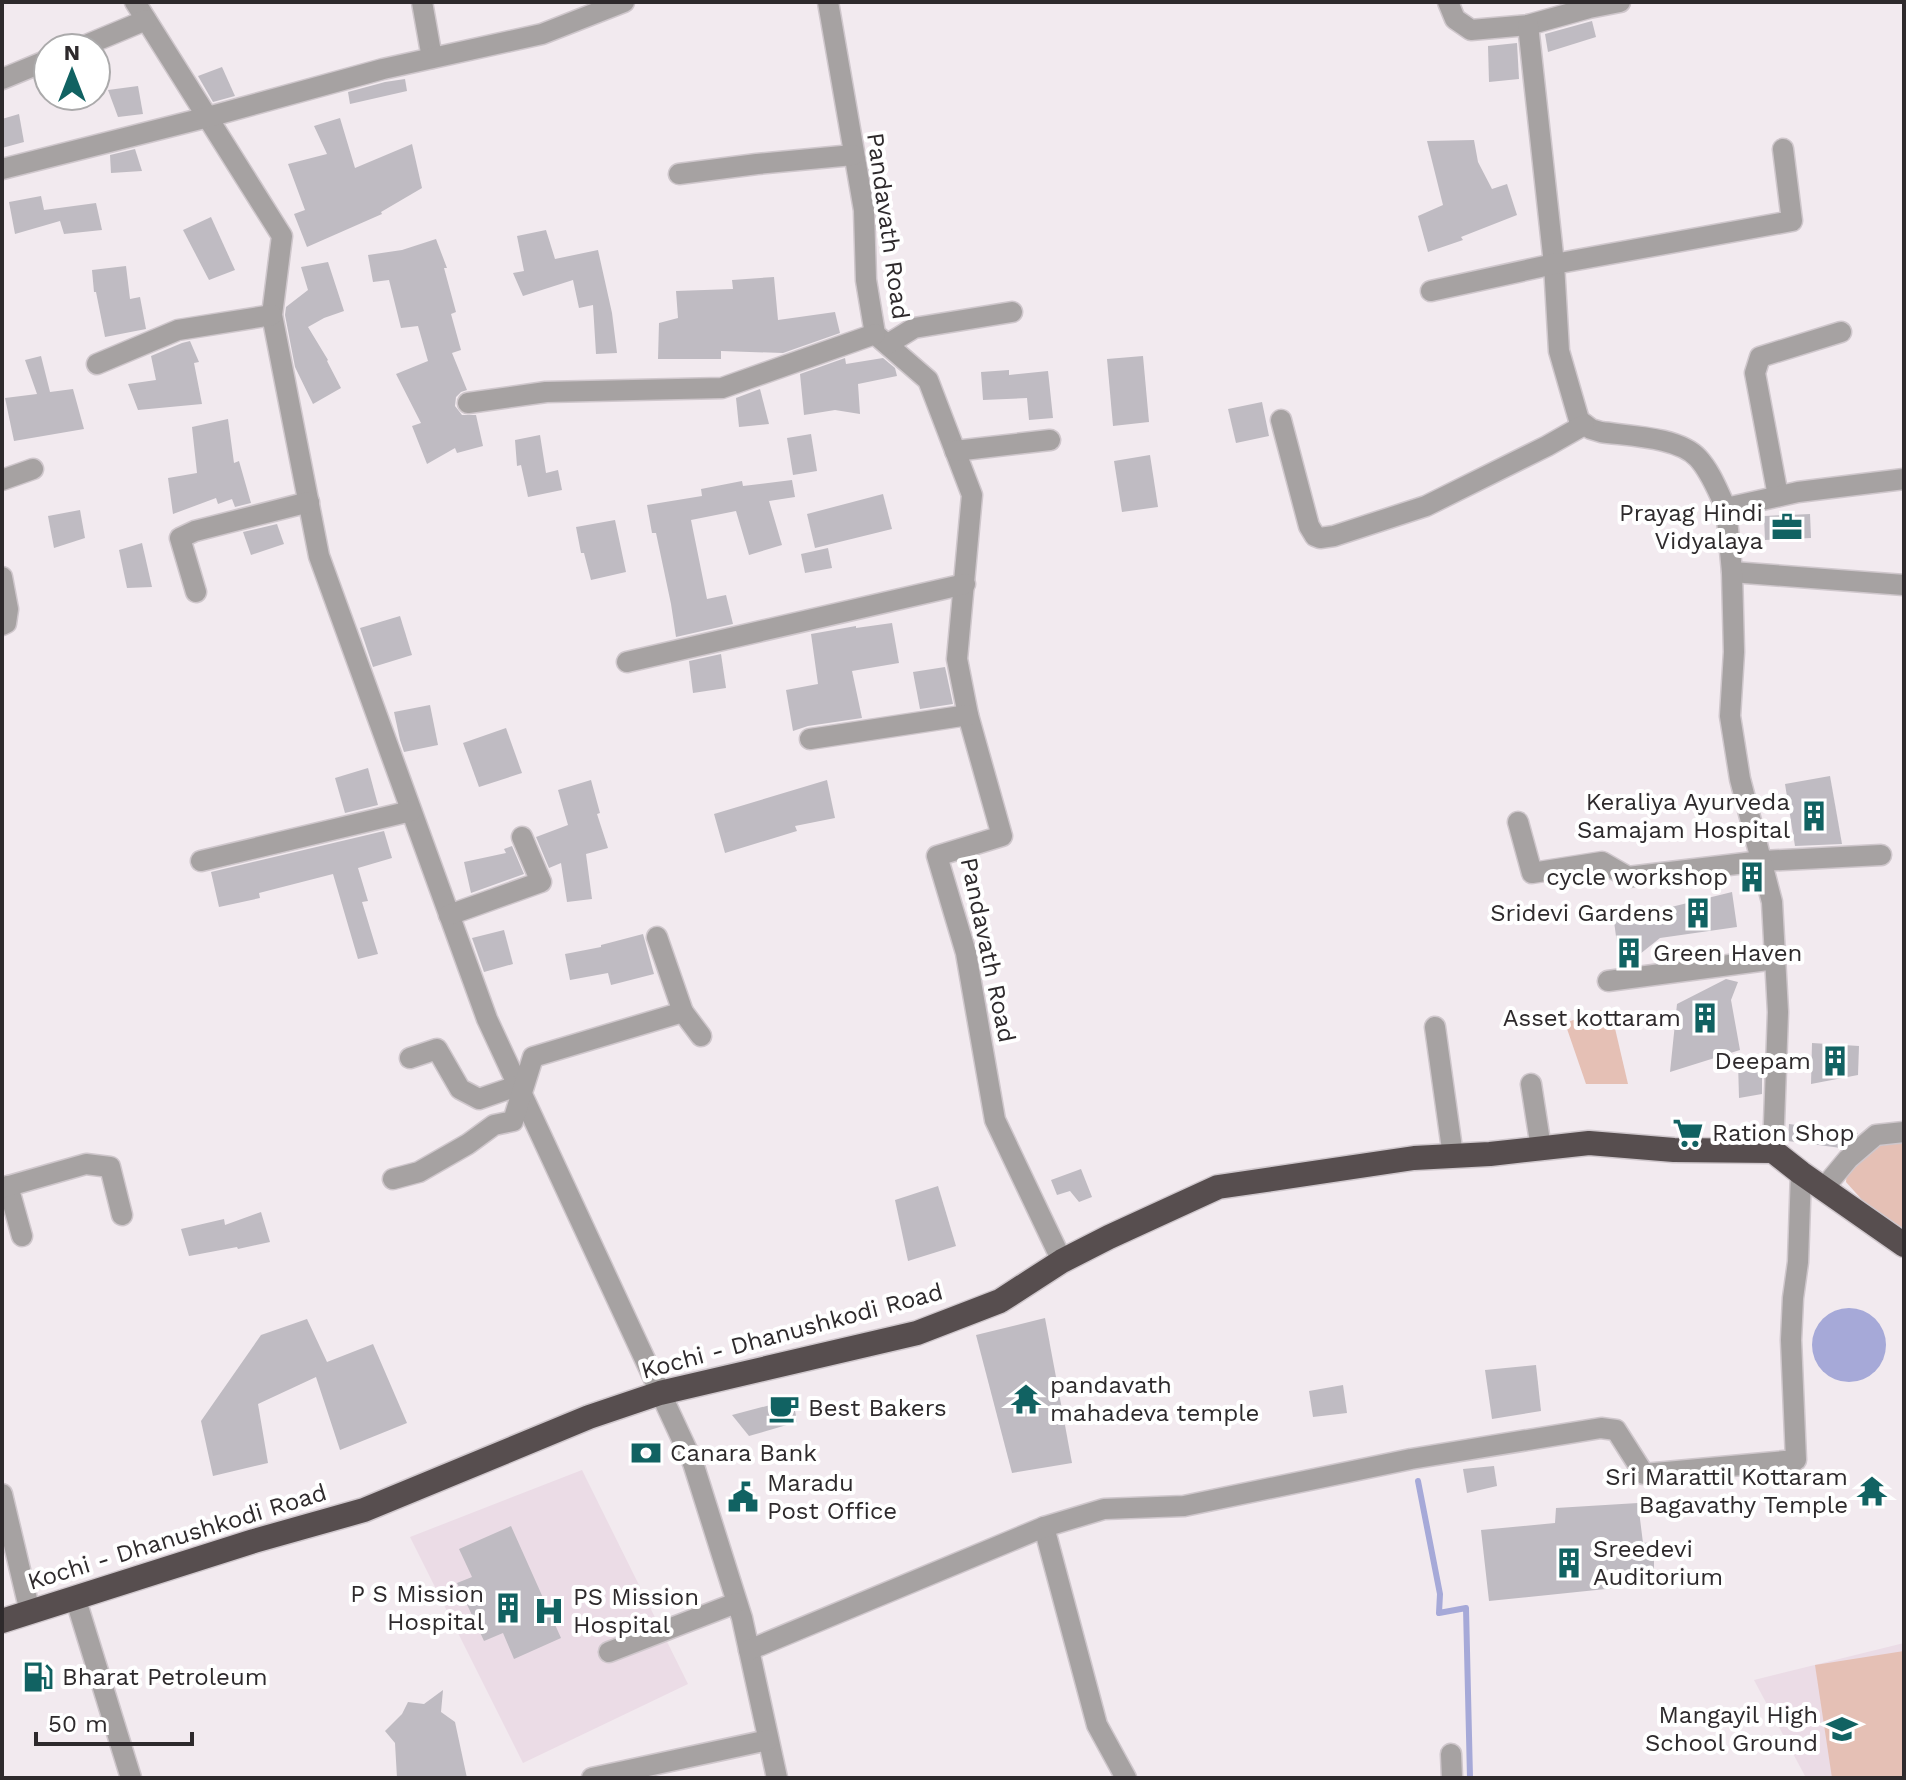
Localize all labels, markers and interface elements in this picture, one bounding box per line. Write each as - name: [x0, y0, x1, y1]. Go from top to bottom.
- north arrow: [32, 32, 112, 112]
- text: N: [64, 40, 80, 65]
- street label: Pandavath Road: [861, 131, 915, 321]
- place label: Prayag Hindi Vidyalaya: [1619, 499, 1763, 555]
- office icon: Prayag Hindi Vidyalaya: [1770, 510, 1804, 544]
- place label: Keraliya Ayurveda Samajam Hospital: [1577, 788, 1791, 844]
- building icon: Keraliya Ayurveda Samajam Hospital: [1797, 799, 1831, 833]
- street label: Pandavath Road: [955, 855, 1021, 1045]
- building icon: cycle workshop: [1735, 860, 1769, 894]
- place label: cycle workshop: [1546, 863, 1728, 891]
- building icon: Sridevi Gardens: [1681, 896, 1715, 930]
- place label: Sridevi Gardens: [1490, 899, 1674, 927]
- building icon: Green Haven: [1612, 936, 1646, 970]
- place label: Green Haven: [1653, 939, 1802, 967]
- building icon: Asset kottaram: [1688, 1001, 1722, 1035]
- place label: Asset kottaram: [1503, 1004, 1681, 1032]
- building icon: Deepam: [1818, 1044, 1852, 1078]
- place label: Deepam: [1714, 1047, 1811, 1075]
- supermarket icon: Ration Shop: [1671, 1116, 1705, 1150]
- place label: Ration Shop: [1712, 1119, 1855, 1147]
- street label: Kochi - Dhanushkodi Road: [638, 1277, 946, 1385]
- place label: pandavath mahadeva temple: [1050, 1371, 1259, 1427]
- temple icon: pandavath mahadeva temple: [1009, 1382, 1043, 1416]
- cafe icon: Best Bakers: [767, 1391, 801, 1425]
- place label: Best Bakers: [808, 1394, 947, 1422]
- bank icon: Canara Bank: [629, 1436, 663, 1470]
- place label: Canara Bank: [670, 1439, 817, 1467]
- place label: Sri Marattil Kottaram Bagavathy Temple: [1605, 1463, 1848, 1519]
- place label: Maradu Post Office: [767, 1469, 897, 1525]
- temple icon: Sri Marattil Kottaram Bagavathy Temple: [1855, 1474, 1889, 1508]
- street label: Kochi - Dhanushkodi Road: [24, 1478, 330, 1596]
- public building icon: Maradu Post Office: [726, 1480, 760, 1514]
- place label: Sreedevi Auditorium: [1593, 1535, 1723, 1591]
- building icon: Sreedevi Auditorium: [1552, 1546, 1586, 1580]
- place label: P S Mission Hospital: [350, 1580, 485, 1636]
- place label: PS Mission Hospital: [573, 1583, 699, 1639]
- building icon: P S Mission Hospital: [491, 1591, 525, 1625]
- hospital icon: PS Mission Hospital: [532, 1594, 566, 1628]
- fuel station icon: Bharat Petroleum: [21, 1660, 55, 1694]
- place label: Bharat Petroleum: [62, 1663, 268, 1691]
- scale bar: [36, 1696, 192, 1746]
- place label: Mangayil High School Ground: [1645, 1701, 1818, 1757]
- text: 50 m: [48, 1710, 108, 1738]
- school or university icon: Mangayil High School Ground: [1825, 1712, 1859, 1746]

